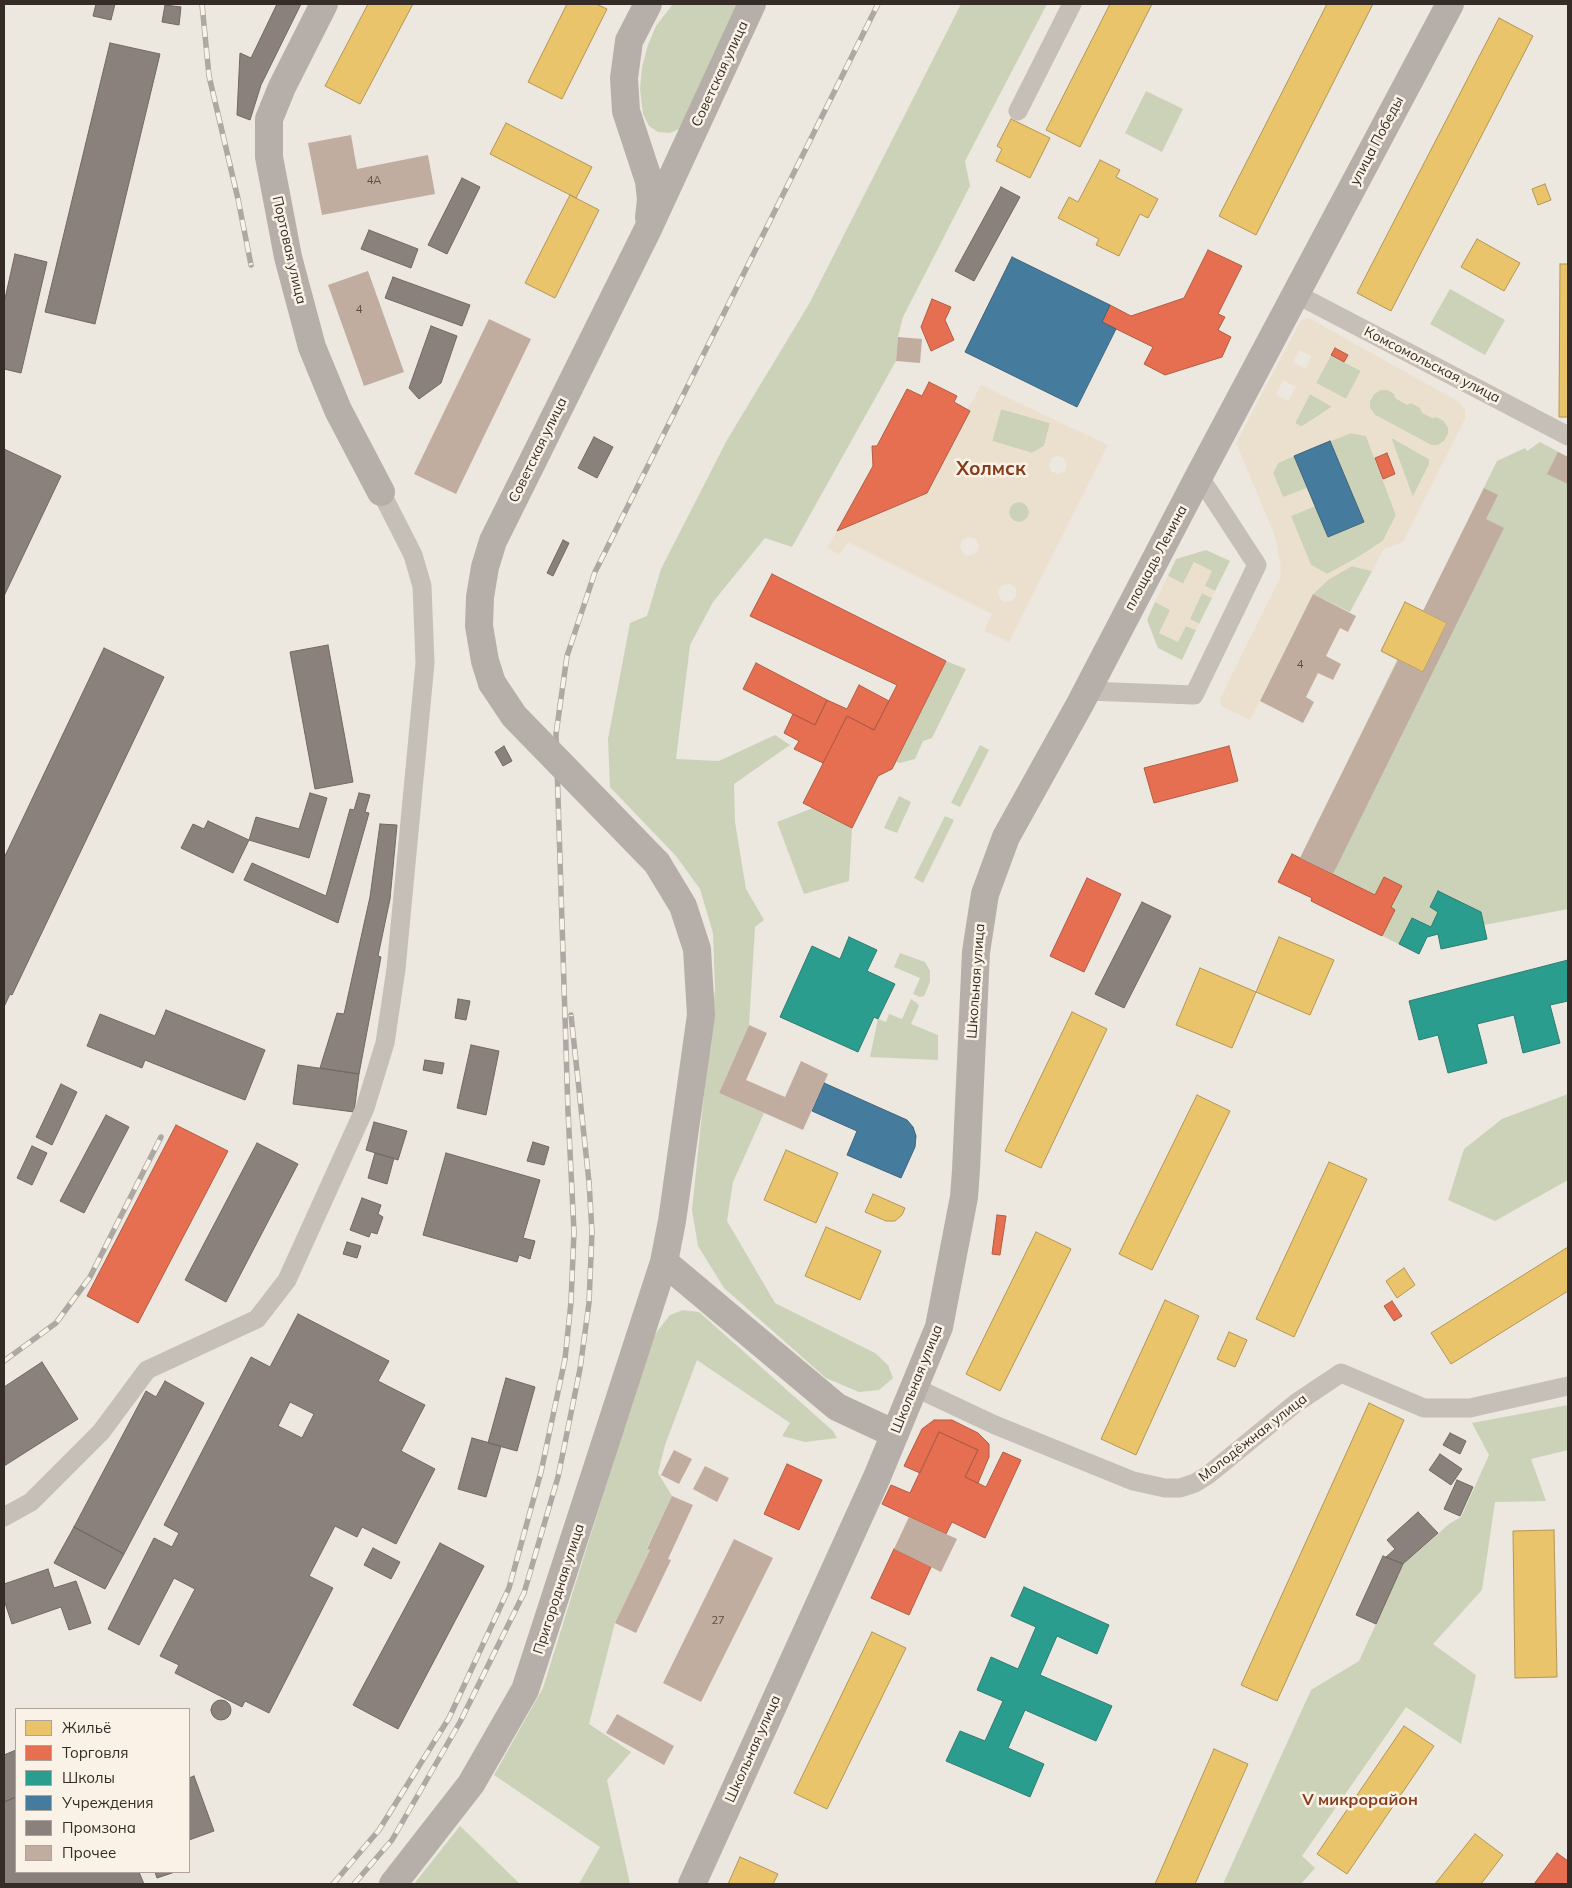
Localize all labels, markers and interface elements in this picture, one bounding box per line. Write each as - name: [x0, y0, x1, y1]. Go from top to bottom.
- street label: Советская улица: [688, 18, 752, 130]
- street label: улица Победы: [1347, 94, 1407, 188]
- house number: 4А: [367, 174, 381, 188]
- street label: Портовая улица: [268, 194, 310, 306]
- house number: 4: [356, 303, 362, 317]
- street label: Комсомольская улица: [1361, 323, 1503, 407]
- street label: Советская улица: [505, 395, 571, 505]
- district label: Холмск: [956, 458, 1026, 480]
- street label: площадь Ленина: [1121, 502, 1191, 614]
- house number: 4: [1297, 658, 1303, 672]
- street label: Школьная улица: [964, 923, 988, 1039]
- street label: Школьная улица: [888, 1322, 946, 1436]
- street label: Молодёжная улица: [1195, 1390, 1311, 1486]
- street label: Пригородная улица: [530, 1522, 588, 1656]
- house number: 27: [711, 1614, 725, 1628]
- street label: Школьная улица: [722, 1693, 784, 1805]
- legend: [15, 1708, 190, 1873]
- text: Жильё: [62, 1718, 111, 1737]
- text: Торговля: [62, 1743, 129, 1762]
- text: Школы: [62, 1768, 115, 1787]
- district label: V микрорайон: [1302, 1790, 1418, 1810]
- text: Учреждения: [62, 1793, 154, 1812]
- text: Промзона: [62, 1818, 136, 1837]
- text: Прочее: [62, 1843, 116, 1862]

